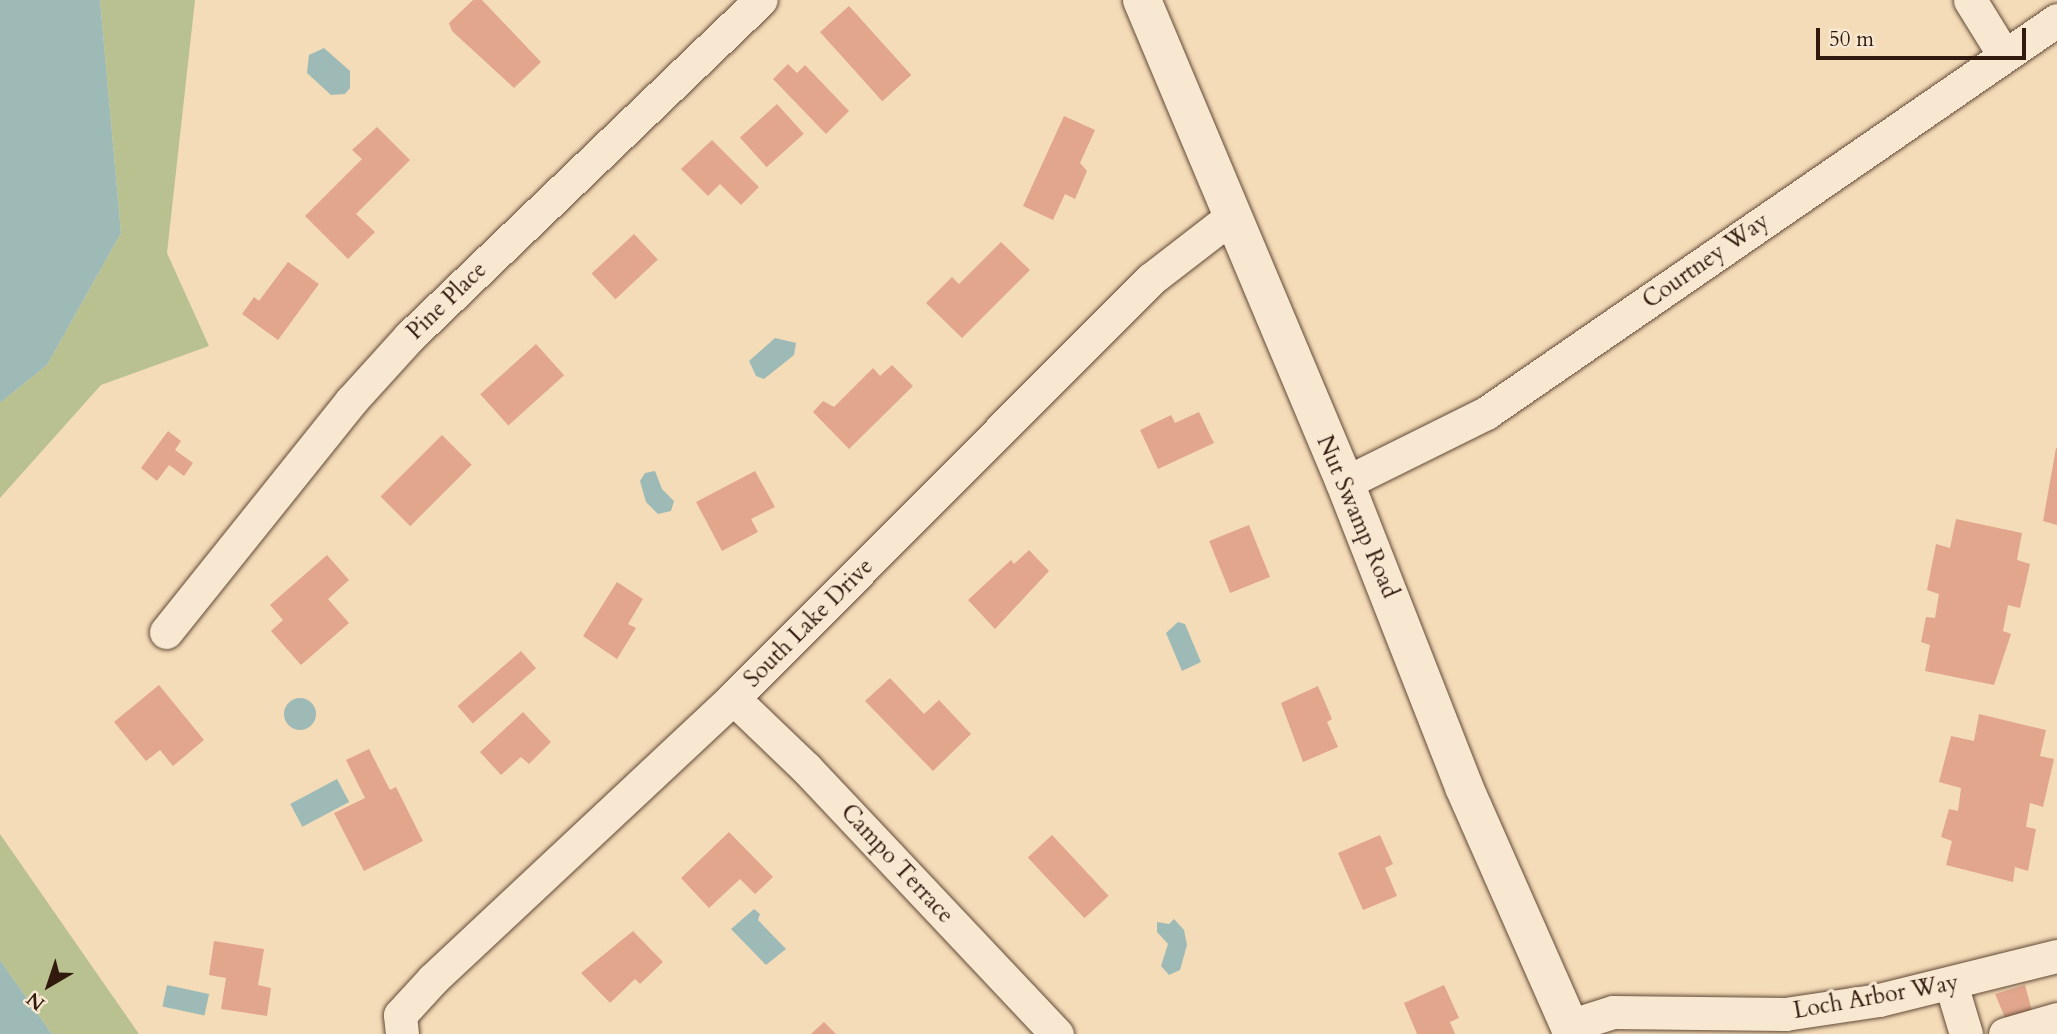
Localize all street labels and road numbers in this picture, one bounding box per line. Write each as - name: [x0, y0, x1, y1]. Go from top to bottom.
- street label: Courtney Way: [1638, 207, 1774, 315]
- street label: Pine Place: [401, 256, 493, 346]
- street label: Nut Swamp Road: [1310, 432, 1404, 602]
- street label: South Lake Drive: [739, 553, 879, 693]
- street label: Campo Terrace: [835, 799, 959, 929]
- street label: Loch Arbor Way: [1791, 969, 1961, 1025]

